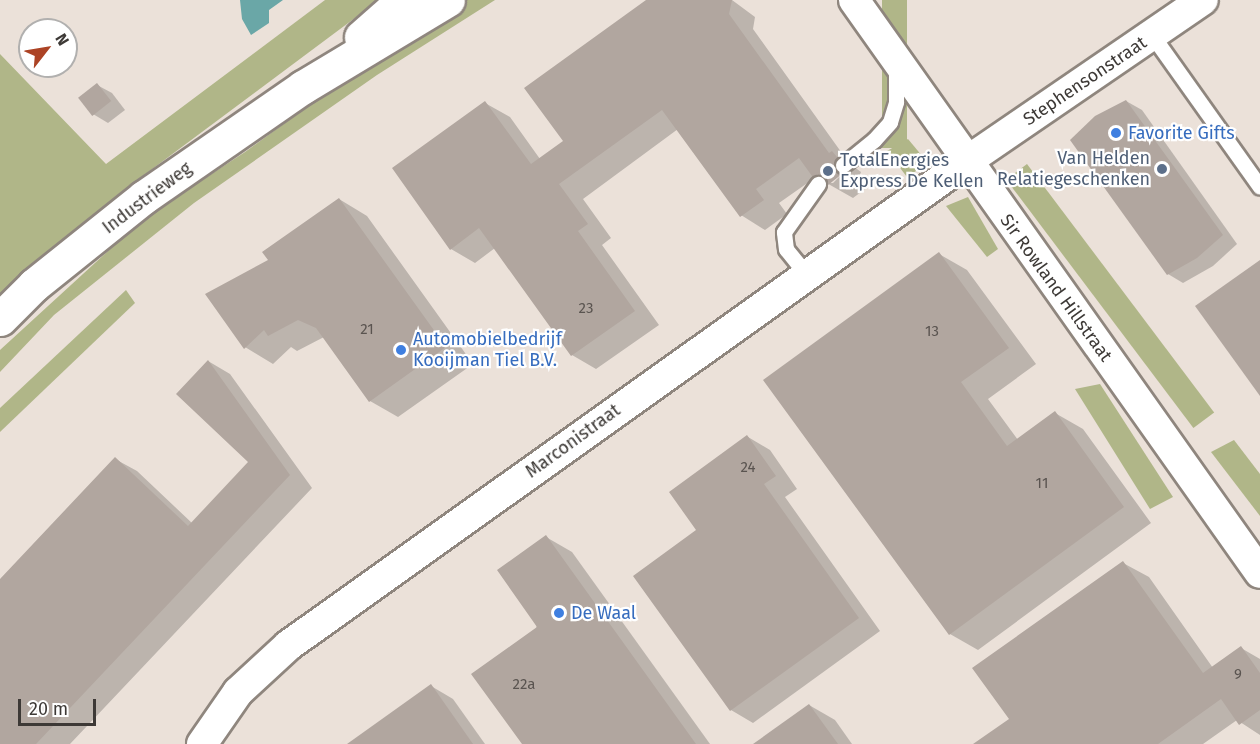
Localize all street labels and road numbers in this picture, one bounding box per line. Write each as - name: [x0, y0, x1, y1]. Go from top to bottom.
- street label: Stephensonstraat: [1019, 32, 1151, 130]
- street label: Industrieweg: [98, 158, 196, 238]
- street label: Sir Rowland Hillstraat: [995, 210, 1117, 366]
- street label: Marconistraat: [521, 399, 625, 483]

